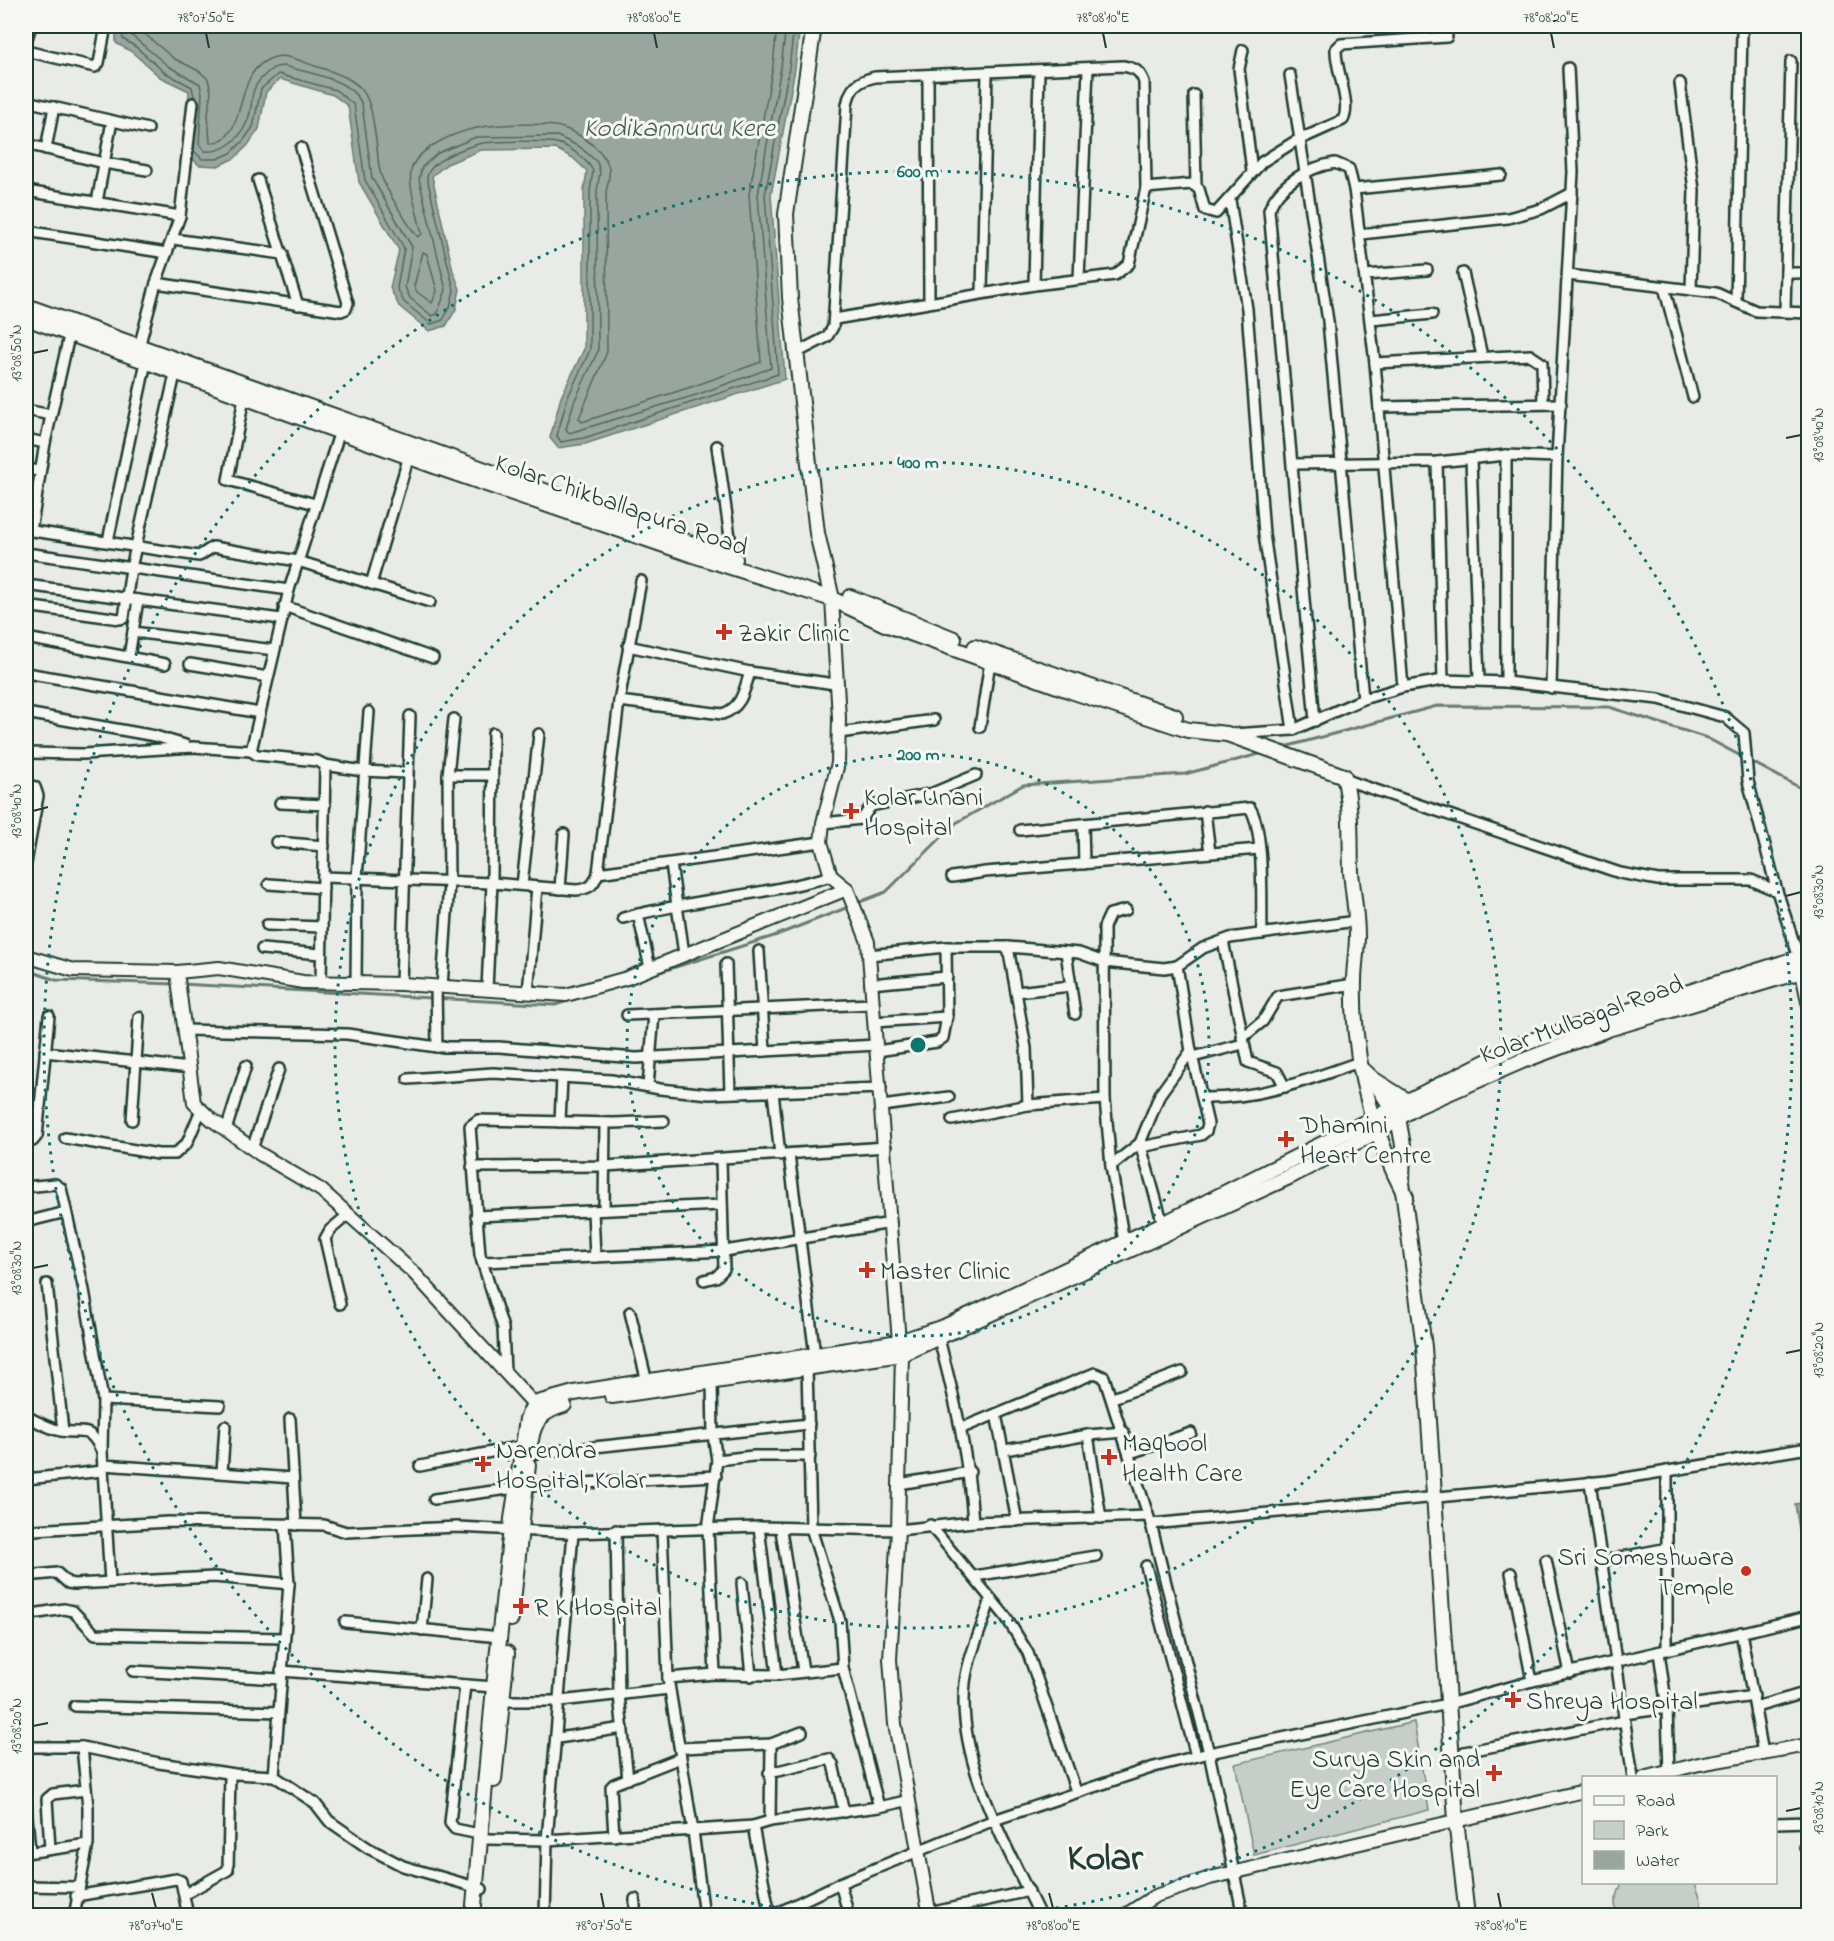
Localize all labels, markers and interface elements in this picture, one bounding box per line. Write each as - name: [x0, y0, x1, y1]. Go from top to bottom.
- text: 78°07'50"E: [177, 7, 235, 29]
- text: 78°08'00"E: [626, 7, 682, 29]
- text: 78°08'10"E: [1076, 7, 1130, 29]
- text: 78°08'20"E: [1523, 7, 1579, 29]
- water label: Kodikannuru Kere: [583, 110, 777, 149]
- text: 600 m: [897, 160, 939, 186]
- text: 13°08'50"N: [6, 324, 28, 382]
- text: 13°08'40"N: [1808, 408, 1830, 462]
- street label: Kolar Chikballapura Road: [489, 446, 753, 568]
- text: 400 m: [897, 451, 939, 477]
- place label: Zakir Clinic: [738, 616, 850, 654]
- marker: Zakir Clinic: [715, 623, 733, 641]
- text: 200 m: [896, 743, 940, 769]
- place label: Kolar Unani Hospital: [864, 780, 983, 848]
- text: 13°08'40"N: [6, 784, 28, 838]
- marker: Kolar Unani Hospital: [842, 802, 860, 820]
- text: 13°08'30"N: [1808, 865, 1830, 919]
- street label: Kolar Mulbagal Road: [1475, 966, 1690, 1075]
- centre of rings: [908, 1035, 928, 1055]
- place label: Dhamini Heart Centre: [1299, 1108, 1432, 1176]
- marker: Dhamini Heart Centre: [1277, 1130, 1295, 1148]
- text: 13°08'30"N: [6, 1241, 28, 1295]
- place label: Master Clinic: [880, 1254, 1011, 1292]
- marker: Master Clinic: [858, 1261, 876, 1279]
- text: 13°08'20"N: [1808, 1322, 1830, 1378]
- place label: Maqbool Health Care: [1122, 1426, 1243, 1494]
- place label: Narendra Hospital, Kolar: [496, 1433, 648, 1501]
- marker: Maqbool Health Care: [1100, 1448, 1118, 1466]
- marker: Narendra Hospital, Kolar: [474, 1455, 492, 1473]
- place label: Sri Someshwara Temple: [1557, 1540, 1734, 1608]
- marker: Sri Someshwara Temple: [1739, 1564, 1753, 1578]
- place label: R K Hospital: [534, 1590, 662, 1628]
- marker: R K Hospital: [512, 1597, 530, 1615]
- place label: Shreya Hospital: [1526, 1684, 1698, 1722]
- marker: Shreya Hospital: [1504, 1691, 1522, 1709]
- text: 13°08'20"N: [6, 1698, 28, 1754]
- place label: Surya Skin and Eye Care Hospital: [1289, 1742, 1480, 1810]
- marker: Surya Skin and Eye Care Hospital: [1485, 1764, 1503, 1782]
- legend: [1582, 1776, 1777, 1884]
- text: 13°08'10"N: [1808, 1781, 1830, 1835]
- text: Road: [1636, 1789, 1675, 1815]
- text: Park: [1636, 1819, 1669, 1845]
- district label: Kolar: [1067, 1832, 1144, 1888]
- text: Water: [1636, 1849, 1680, 1875]
- text: 78°07'40"E: [128, 1915, 184, 1937]
- text: 78°07'50"E: [575, 1915, 633, 1937]
- text: 78°08'00"E: [1025, 1915, 1081, 1937]
- text: 78°08'10"E: [1474, 1915, 1528, 1937]

